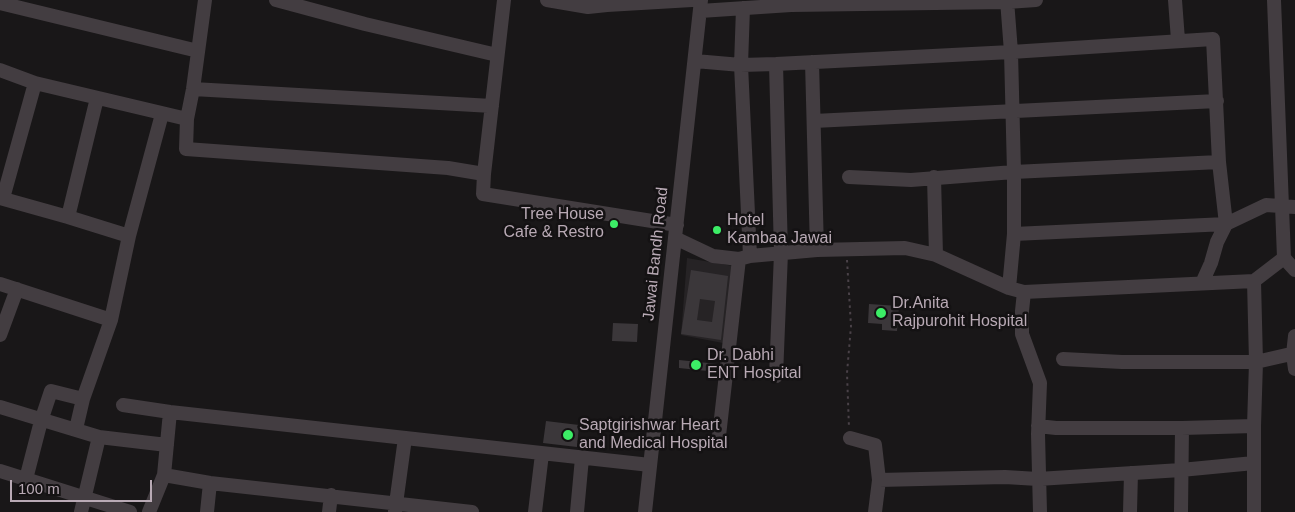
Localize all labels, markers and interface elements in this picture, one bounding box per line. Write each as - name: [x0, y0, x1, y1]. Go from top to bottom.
- street label: Jawai Bandh Road: [639, 186, 673, 322]
- place label: Tree House Cafe & Restro: [504, 205, 604, 243]
- place label: Hotel Kambaa Jawai: [727, 211, 832, 249]
- marker: Tree House Cafe & Restro: [608, 218, 620, 230]
- marker: Hotel Kambaa Jawai: [711, 224, 723, 236]
- place label: Dr.Anita Rajpurohit Hospital: [892, 294, 1027, 332]
- marker: Dr.Anita Rajpurohit Hospital: [874, 306, 888, 320]
- place label: Dr. Dabhi ENT Hospital: [707, 346, 801, 384]
- marker: Dr. Dabhi ENT Hospital: [689, 358, 703, 372]
- place label: Saptgirishwar Heart and Medical Hospital: [579, 416, 728, 454]
- marker: Saptgirishwar Heart and Medical Hospital: [561, 428, 575, 442]
- scale bar: [12, 470, 155, 502]
- text: 100 m: [18, 480, 60, 497]

